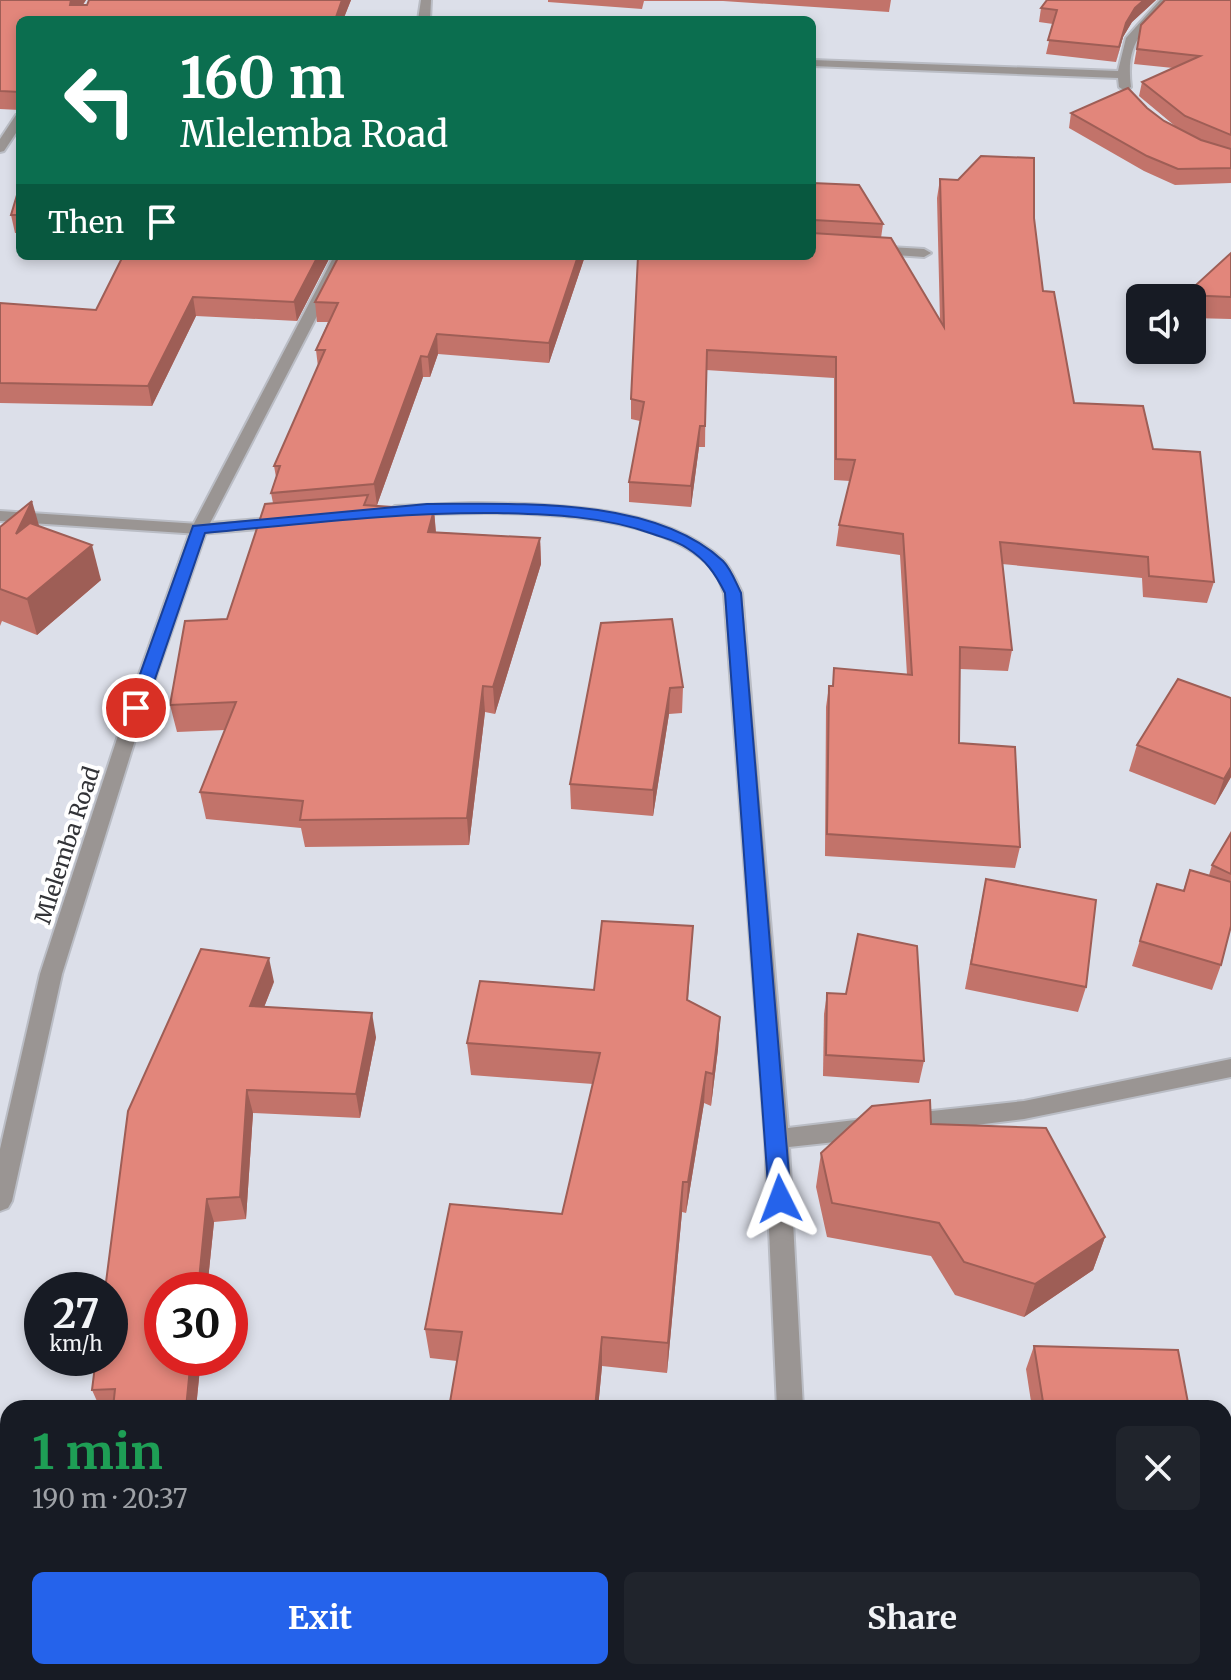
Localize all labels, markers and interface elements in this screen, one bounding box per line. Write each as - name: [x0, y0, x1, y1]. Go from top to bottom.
- text: 160 m: [180, 43, 345, 113]
- icon: left: [48, 48, 152, 152]
- text: Mlelemba Road: [180, 112, 448, 157]
- icon: arrive: [140, 200, 184, 244]
- text: Then: [48, 203, 124, 241]
- map controls: [1126, 284, 1206, 364]
- button: sound: [1126, 284, 1206, 364]
- pin: [102, 674, 170, 742]
- icon: arrive: [114, 686, 158, 730]
- street label: Mlelemba Road: [28, 763, 106, 927]
- position arrow: [738, 1157, 822, 1241]
- speed limit sign: 30: [144, 1272, 248, 1376]
- text: 27: [53, 1289, 99, 1339]
- text: km/h: [50, 1331, 102, 1356]
- text: 1 min: [32, 1422, 163, 1482]
- button: close: [1116, 1426, 1200, 1510]
- text: 190 m · 20:37: [32, 1482, 188, 1515]
- button: Exit: [32, 1572, 608, 1664]
- button: Share: [624, 1572, 1200, 1664]

